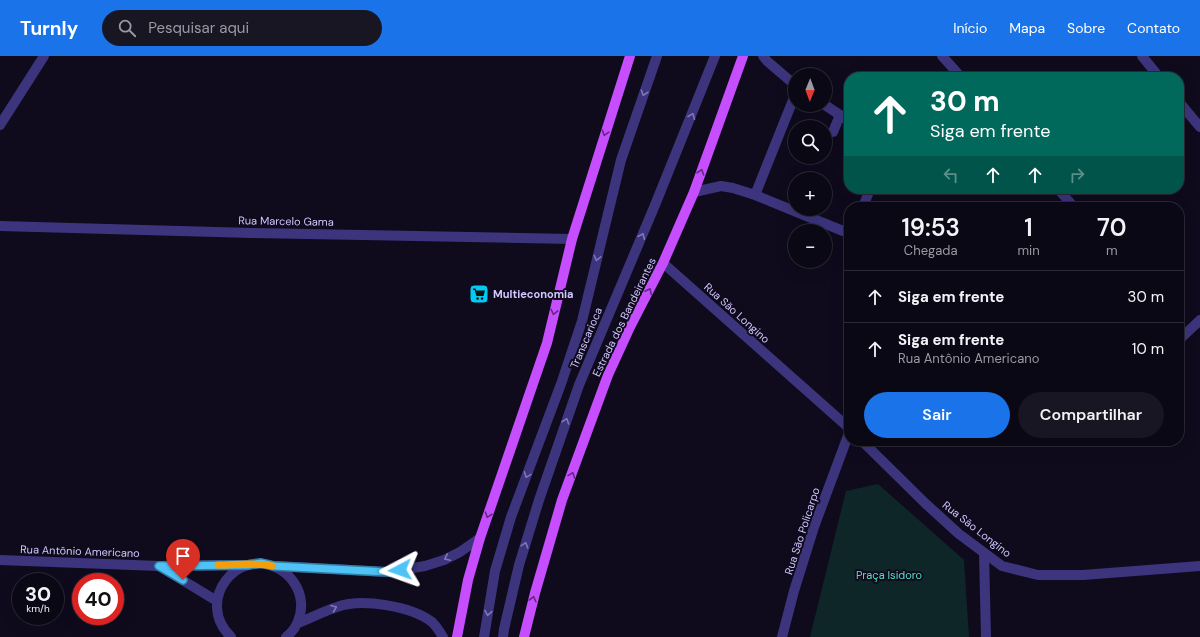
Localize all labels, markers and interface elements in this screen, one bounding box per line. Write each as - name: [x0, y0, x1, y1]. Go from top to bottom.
- search box: [102, 10, 382, 46]
- text: Turnly: [20, 16, 78, 41]
- icon: search: [116, 17, 138, 39]
- text: Pesquisar aqui: [148, 18, 249, 38]
- text: Início: [953, 19, 987, 37]
- text: Mapa: [1009, 19, 1045, 37]
- text: Sobre: [1067, 19, 1105, 37]
- text: Contato: [1127, 19, 1180, 37]
- north arrow: [788, 68, 832, 112]
- map controls: [788, 68, 832, 268]
- text: 30 m: [930, 83, 1000, 120]
- icon: ahead: [864, 88, 916, 140]
- one-way arrow: [640, 89, 649, 96]
- one-way arrow: [687, 113, 695, 120]
- text: Siga em frente: [930, 119, 1050, 143]
- button: search: [788, 120, 832, 164]
- one-way arrow: [601, 129, 610, 136]
- icon: left: [940, 164, 962, 186]
- icon: ahead: [982, 164, 1004, 186]
- icon: ahead: [1024, 164, 1046, 186]
- icon: right: [1066, 164, 1088, 186]
- one-way arrow: [696, 168, 705, 175]
- button: +: [788, 172, 832, 216]
- text: 19:53: [901, 212, 960, 243]
- text: 1: [1024, 212, 1033, 243]
- text: 70: [1097, 212, 1127, 243]
- street label: Rua Marcelo Gama: [238, 213, 334, 229]
- button: −: [788, 224, 832, 268]
- one-way arrow: [637, 233, 645, 241]
- text: Chegada: [904, 242, 958, 259]
- text: min: [1017, 242, 1040, 259]
- text: m: [1106, 242, 1118, 259]
- one-way arrow: [593, 254, 602, 261]
- street label: Estrada dos Bandeirantes: [589, 255, 659, 379]
- street label: Rua São Longino: [701, 280, 773, 346]
- supermarket icon: Multieconomia: [468, 283, 490, 305]
- icon: ahead: [864, 286, 886, 308]
- place label: Multieconomia: [493, 287, 574, 301]
- text: Siga em frente: [898, 287, 1004, 307]
- text: 30 m: [1128, 287, 1164, 307]
- one-way arrow: [644, 288, 651, 295]
- street label: Transcarioca: [567, 305, 605, 371]
- one-way arrow: [551, 309, 559, 315]
- text: Siga em frente: [898, 330, 1004, 350]
- icon: ahead: [864, 338, 886, 360]
- text: 10 m: [1132, 339, 1164, 359]
- text: Rua Antônio Americano: [898, 350, 1039, 367]
- button: Sair: [864, 392, 1010, 438]
- button: Compartilhar: [1018, 392, 1164, 438]
- one-way arrow: [562, 418, 570, 425]
- one-way arrow: [523, 471, 531, 478]
- one-way arrow: [567, 472, 575, 479]
- street label: Rua São Policarpo: [781, 486, 823, 576]
- street label: Rua São Longino: [940, 498, 1014, 560]
- one-way arrow: [484, 512, 493, 519]
- pin: [166, 539, 200, 580]
- one-way arrow: [520, 541, 529, 548]
- street label: Rua Antônio Americano: [20, 542, 140, 560]
- icon: arrive: [172, 545, 194, 567]
- position arrow: [379, 549, 421, 591]
- one-way arrow: [443, 553, 451, 561]
- park label: Praça Isidoro: [856, 568, 922, 582]
- speed limit sign: 40: [72, 573, 124, 625]
- text: 30: [25, 581, 51, 607]
- one-way arrow: [528, 596, 537, 603]
- text: km/h: [26, 602, 50, 615]
- one-way arrow: [330, 605, 337, 613]
- one-way arrow: [484, 610, 492, 616]

